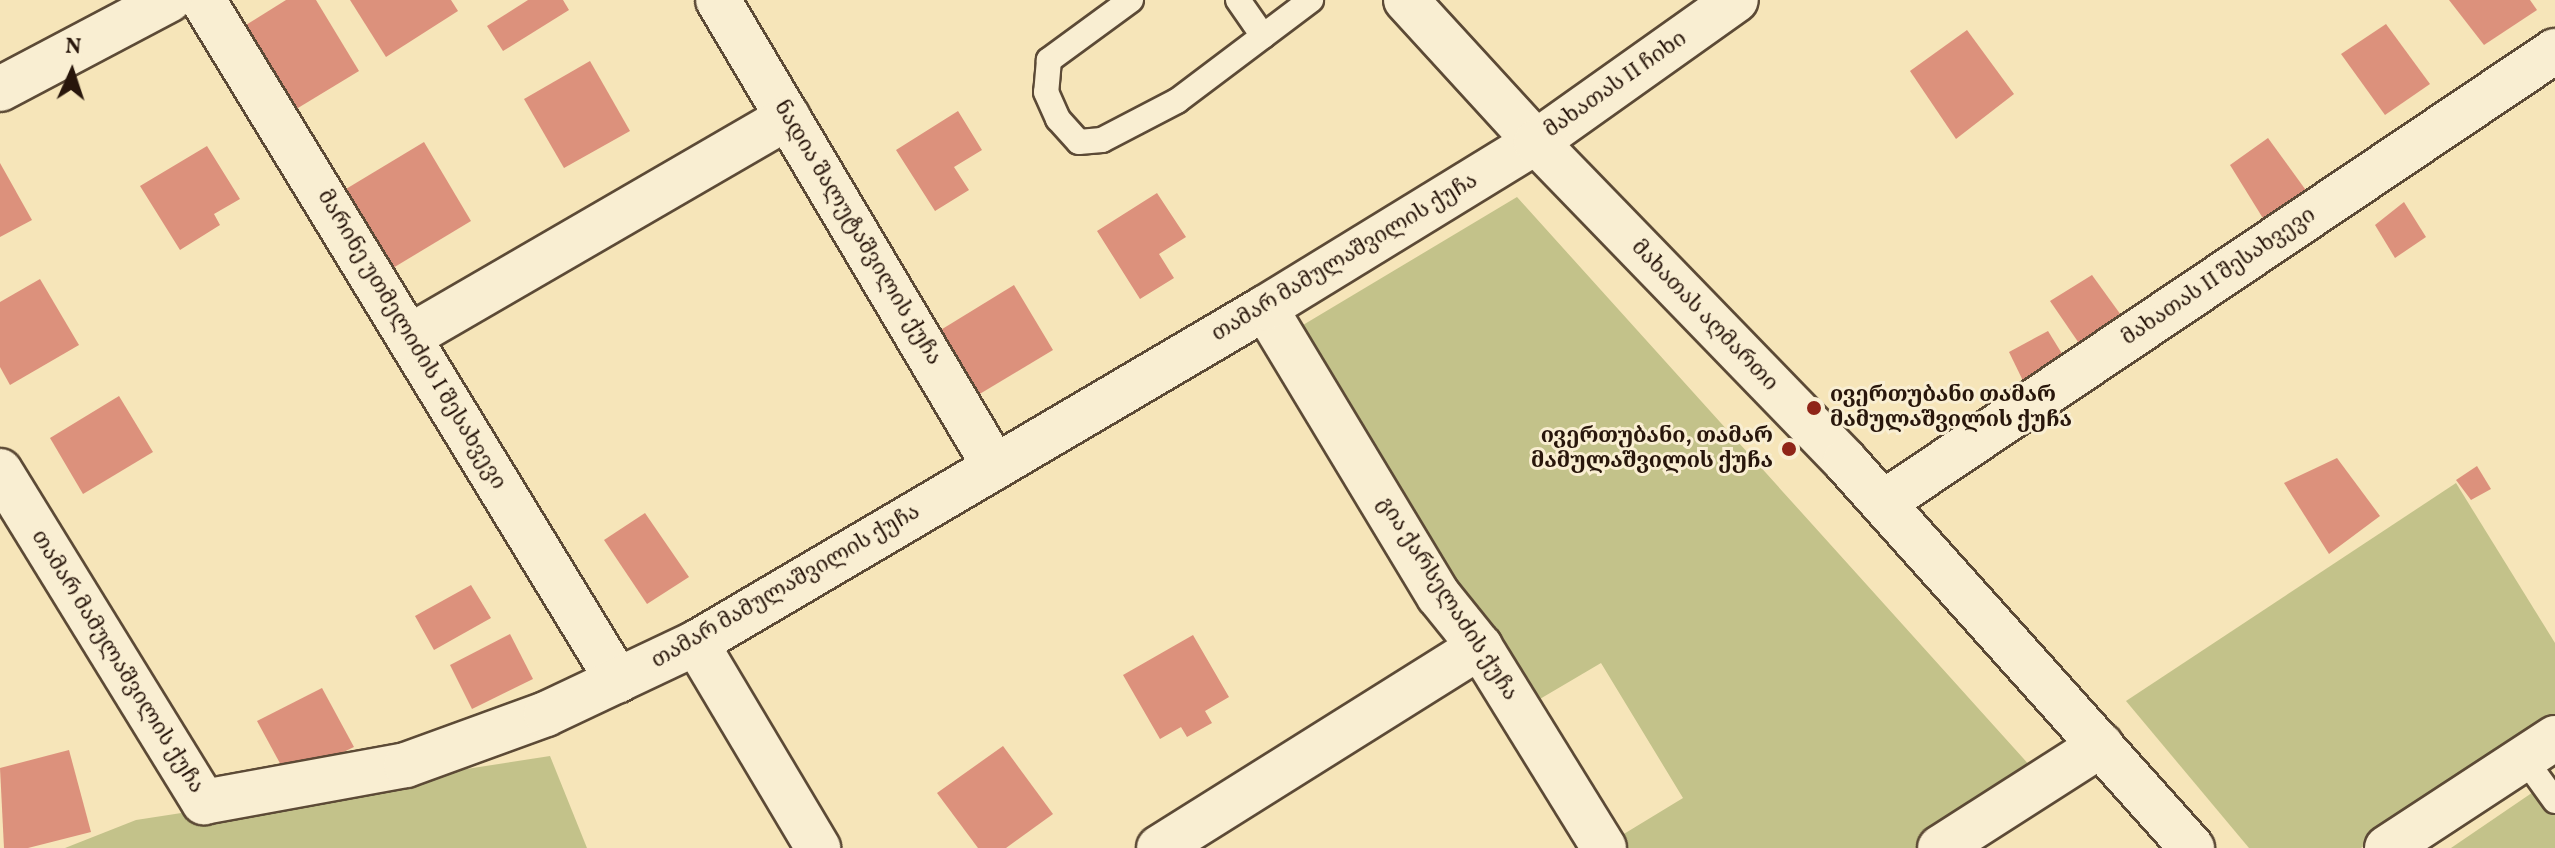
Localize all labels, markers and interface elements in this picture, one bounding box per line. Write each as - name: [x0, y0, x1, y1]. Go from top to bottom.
- street label: მახათას II ჩიხი: [1540, 26, 1692, 144]
- north arrow: [32, 32, 112, 112]
- text: N: [64, 32, 82, 63]
- street label: ნადია შალუტაშვილის ქუჩა: [767, 96, 947, 370]
- street label: თამარ მამულაშვილის ქუჩა: [1207, 168, 1483, 348]
- street label: მარინე უთმელიძის I შესახვევი: [311, 185, 511, 495]
- street label: მახათას II შესახვევი: [2117, 202, 2321, 352]
- street label: მახათას აღმართი: [1625, 235, 1783, 397]
- place label: ივერთუბანი თამარ მამულაშვილის ქუჩა: [1830, 382, 2072, 434]
- marker: ივერთუბანი თამარ მამულაშვილის ქუჩა: [1805, 399, 1823, 417]
- place label: ივერთუბანი, თამარ მამულაშვილის ქუჩა: [1531, 423, 1773, 474]
- marker: ივერთუბანი, თამარ მამულაშვილის ქუჩა: [1780, 440, 1798, 458]
- street label: გია ქარსელაძის ქუჩა: [1371, 492, 1523, 706]
- street label: თამარ მამულაშვილის ქუჩა: [647, 499, 925, 675]
- street label: თამარ მამულაშვილის ქუჩა: [25, 525, 209, 799]

